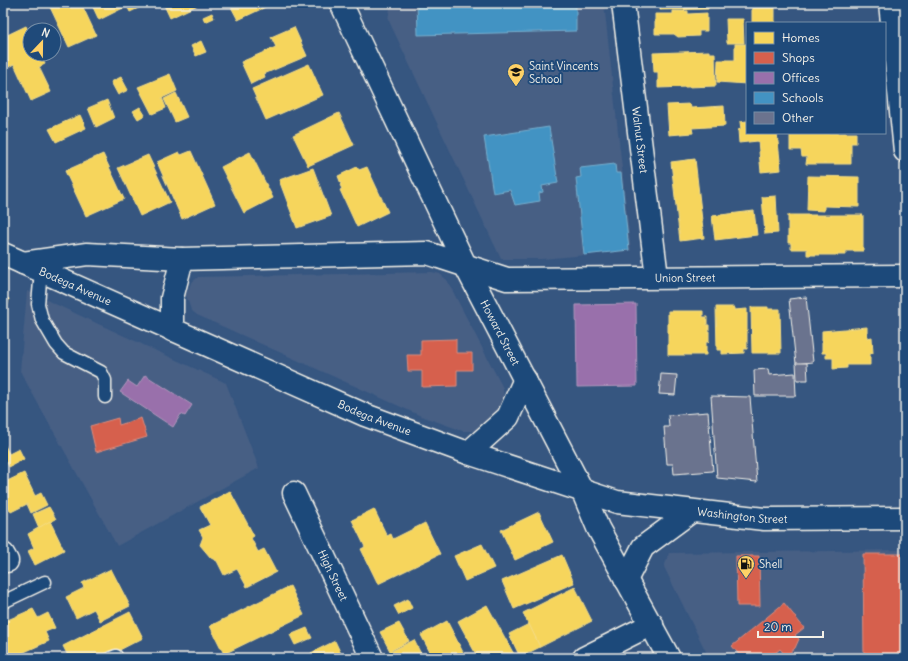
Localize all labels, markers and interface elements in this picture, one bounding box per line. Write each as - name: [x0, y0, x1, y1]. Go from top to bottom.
- north arrow: [22, 22, 62, 62]
- legend: [746, 22, 886, 134]
- text: N: [40, 25, 52, 41]
- text: Homes: [782, 30, 820, 45]
- text: Shops: [782, 50, 815, 65]
- place label: Saint Vincents School: [529, 59, 598, 86]
- school or university icon: Saint Vincents School: [506, 62, 526, 87]
- text: Offices: [782, 70, 820, 85]
- text: Schools: [782, 90, 823, 105]
- street label: Walnut Street: [629, 106, 651, 174]
- text: Other: [782, 110, 814, 125]
- street label: Bodega Avenue: [37, 264, 114, 308]
- street label: Union Street: [655, 270, 716, 285]
- street label: Howard Street: [477, 297, 523, 368]
- street label: Bodega Avenue: [336, 397, 413, 438]
- street label: Washington Street: [697, 504, 788, 526]
- street label: High Street: [315, 547, 351, 603]
- fuel station icon: Shell: [736, 554, 756, 579]
- place label: Shell: [759, 557, 782, 571]
- scale bar: [758, 613, 823, 639]
- text: 20 m: [764, 619, 792, 634]

